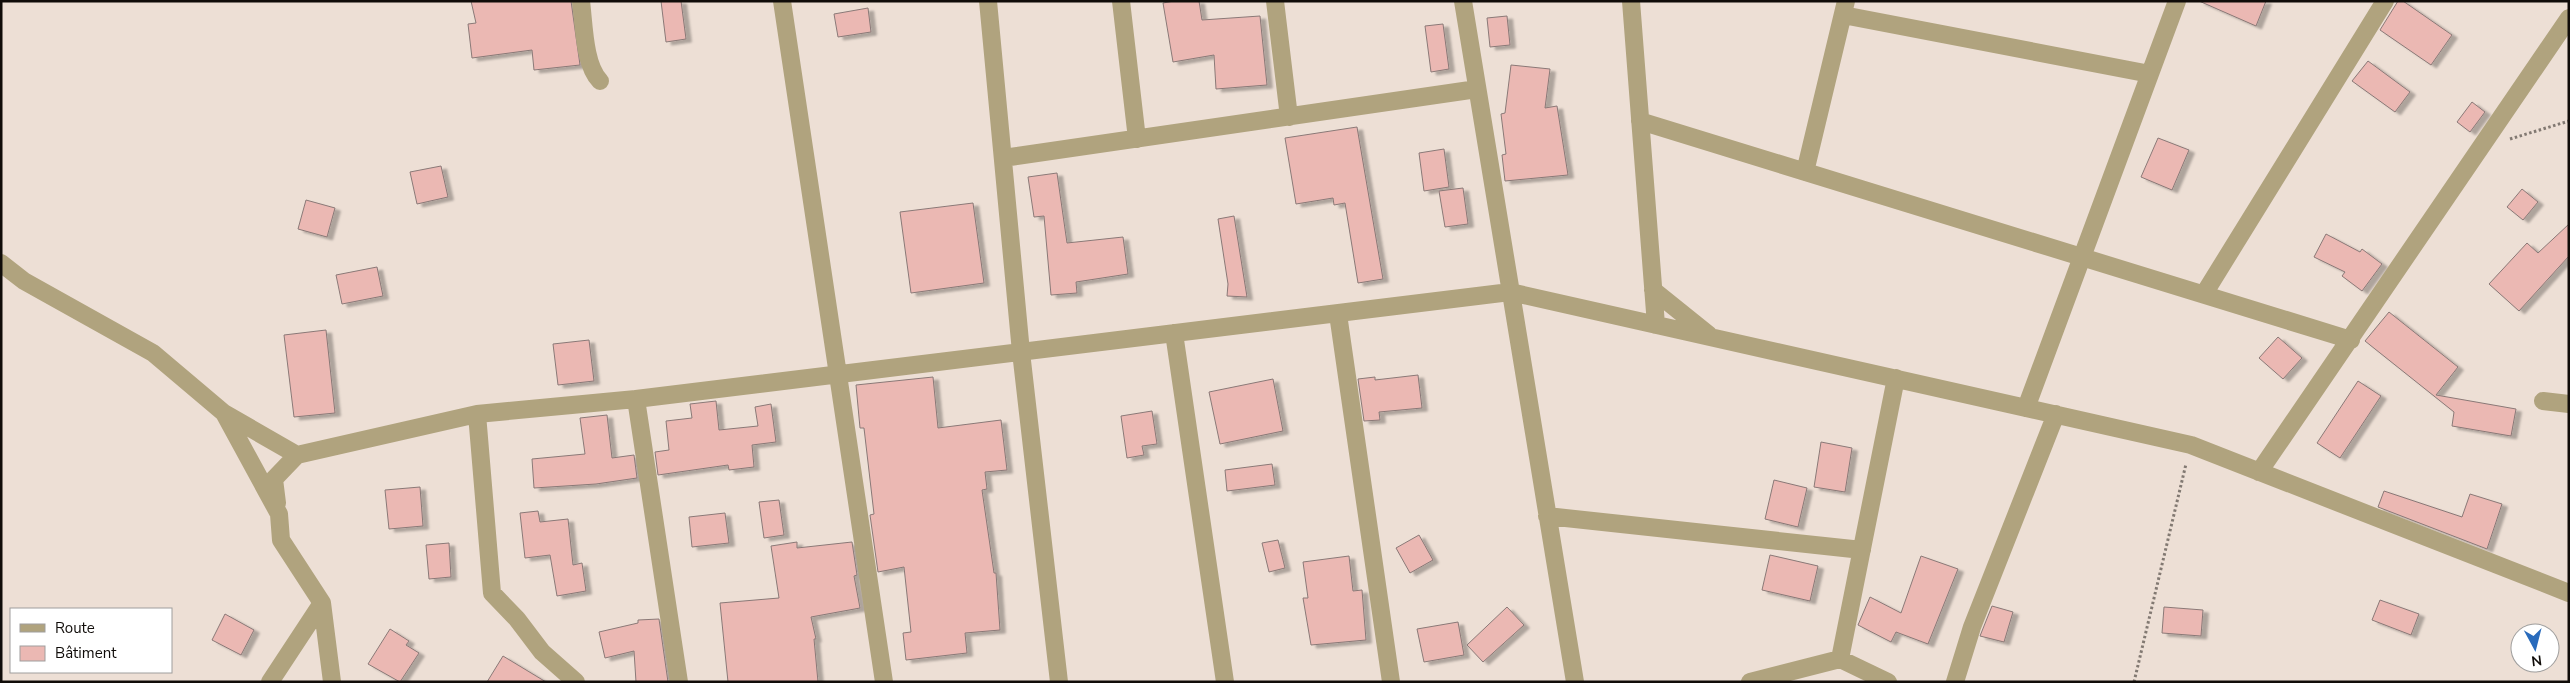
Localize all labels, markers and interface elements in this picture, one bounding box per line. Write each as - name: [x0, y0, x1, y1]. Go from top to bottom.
- legend: [10, 608, 172, 673]
- text: Route: [55, 618, 95, 638]
- north arrow: [2510, 623, 2560, 673]
- text: Bâtiment: [55, 643, 117, 663]
- text: N: [2530, 650, 2543, 670]

